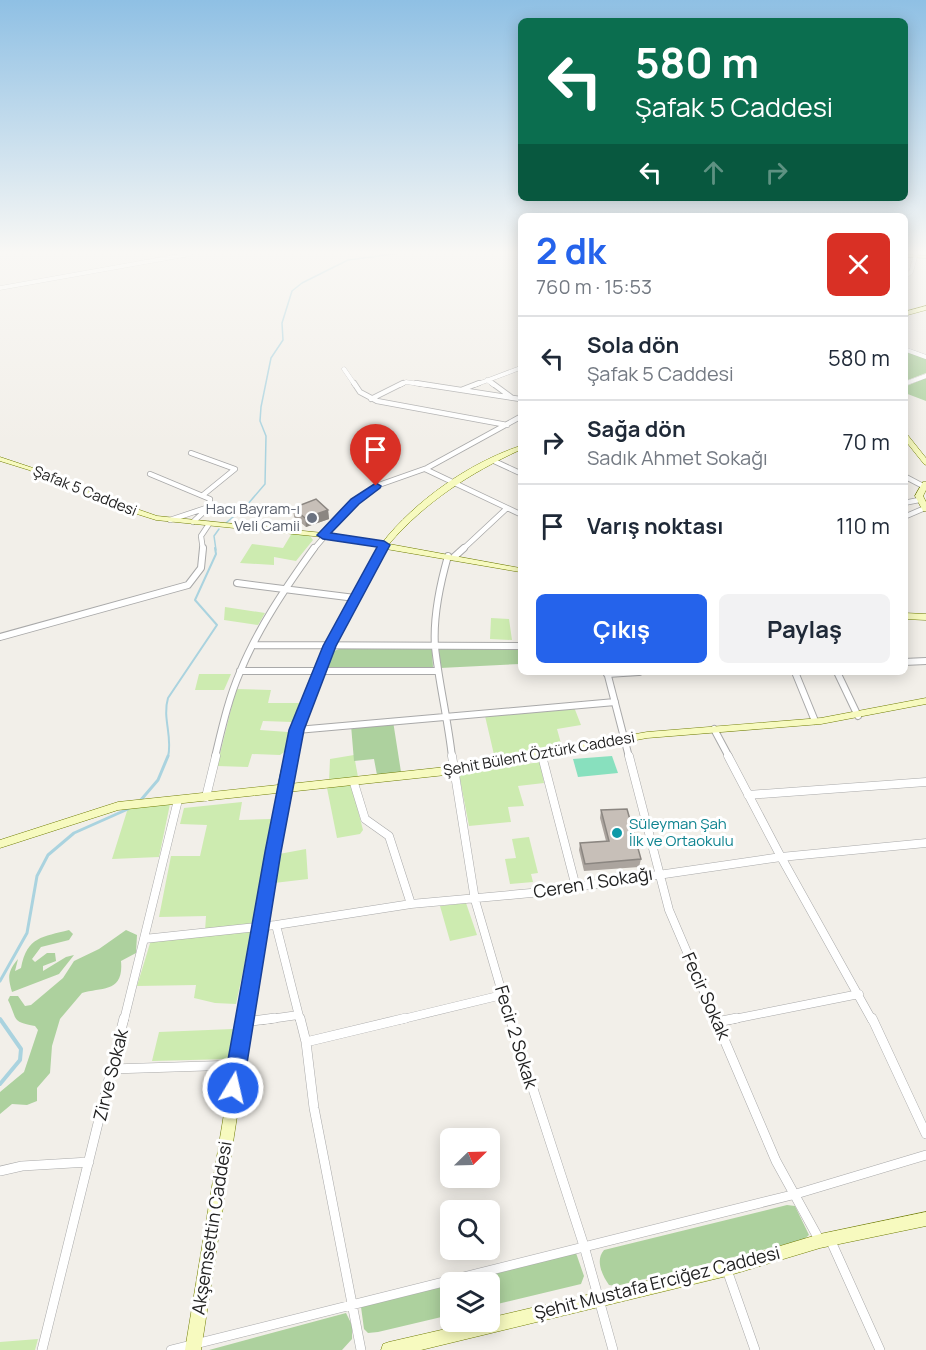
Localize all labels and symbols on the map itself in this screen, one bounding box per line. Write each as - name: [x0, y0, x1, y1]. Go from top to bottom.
- pin: [350, 424, 401, 486]
- street label: Şafak 5 Caddesi: [30, 460, 140, 521]
- place label: Hacı Bayram-ı Veli Camii: [206, 498, 300, 536]
- marker: Hacı Bayram-ı Veli Camii: [305, 511, 319, 525]
- street label: Şehit Bülent Öztürk Caddesi: [442, 726, 636, 781]
- place label: Süleyman Şah İlk ve Ortaokulu: [629, 813, 734, 851]
- marker: Süleyman Şah İlk ve Ortaokulu: [610, 826, 624, 840]
- street label: Ceren 1 Sokağı: [532, 861, 654, 903]
- street label: Fecir Sokak: [677, 948, 737, 1044]
- street label: Fecir 2 Sokak: [490, 982, 544, 1092]
- street label: Zirve Sokak: [87, 1025, 133, 1123]
- position arrow: [201, 1056, 265, 1120]
- north arrow: [440, 1128, 500, 1188]
- street label: Akşemsettin Caddesi: [185, 1139, 237, 1316]
- street label: Şehit Mustafa Erciğez Caddesi: [531, 1240, 782, 1324]

